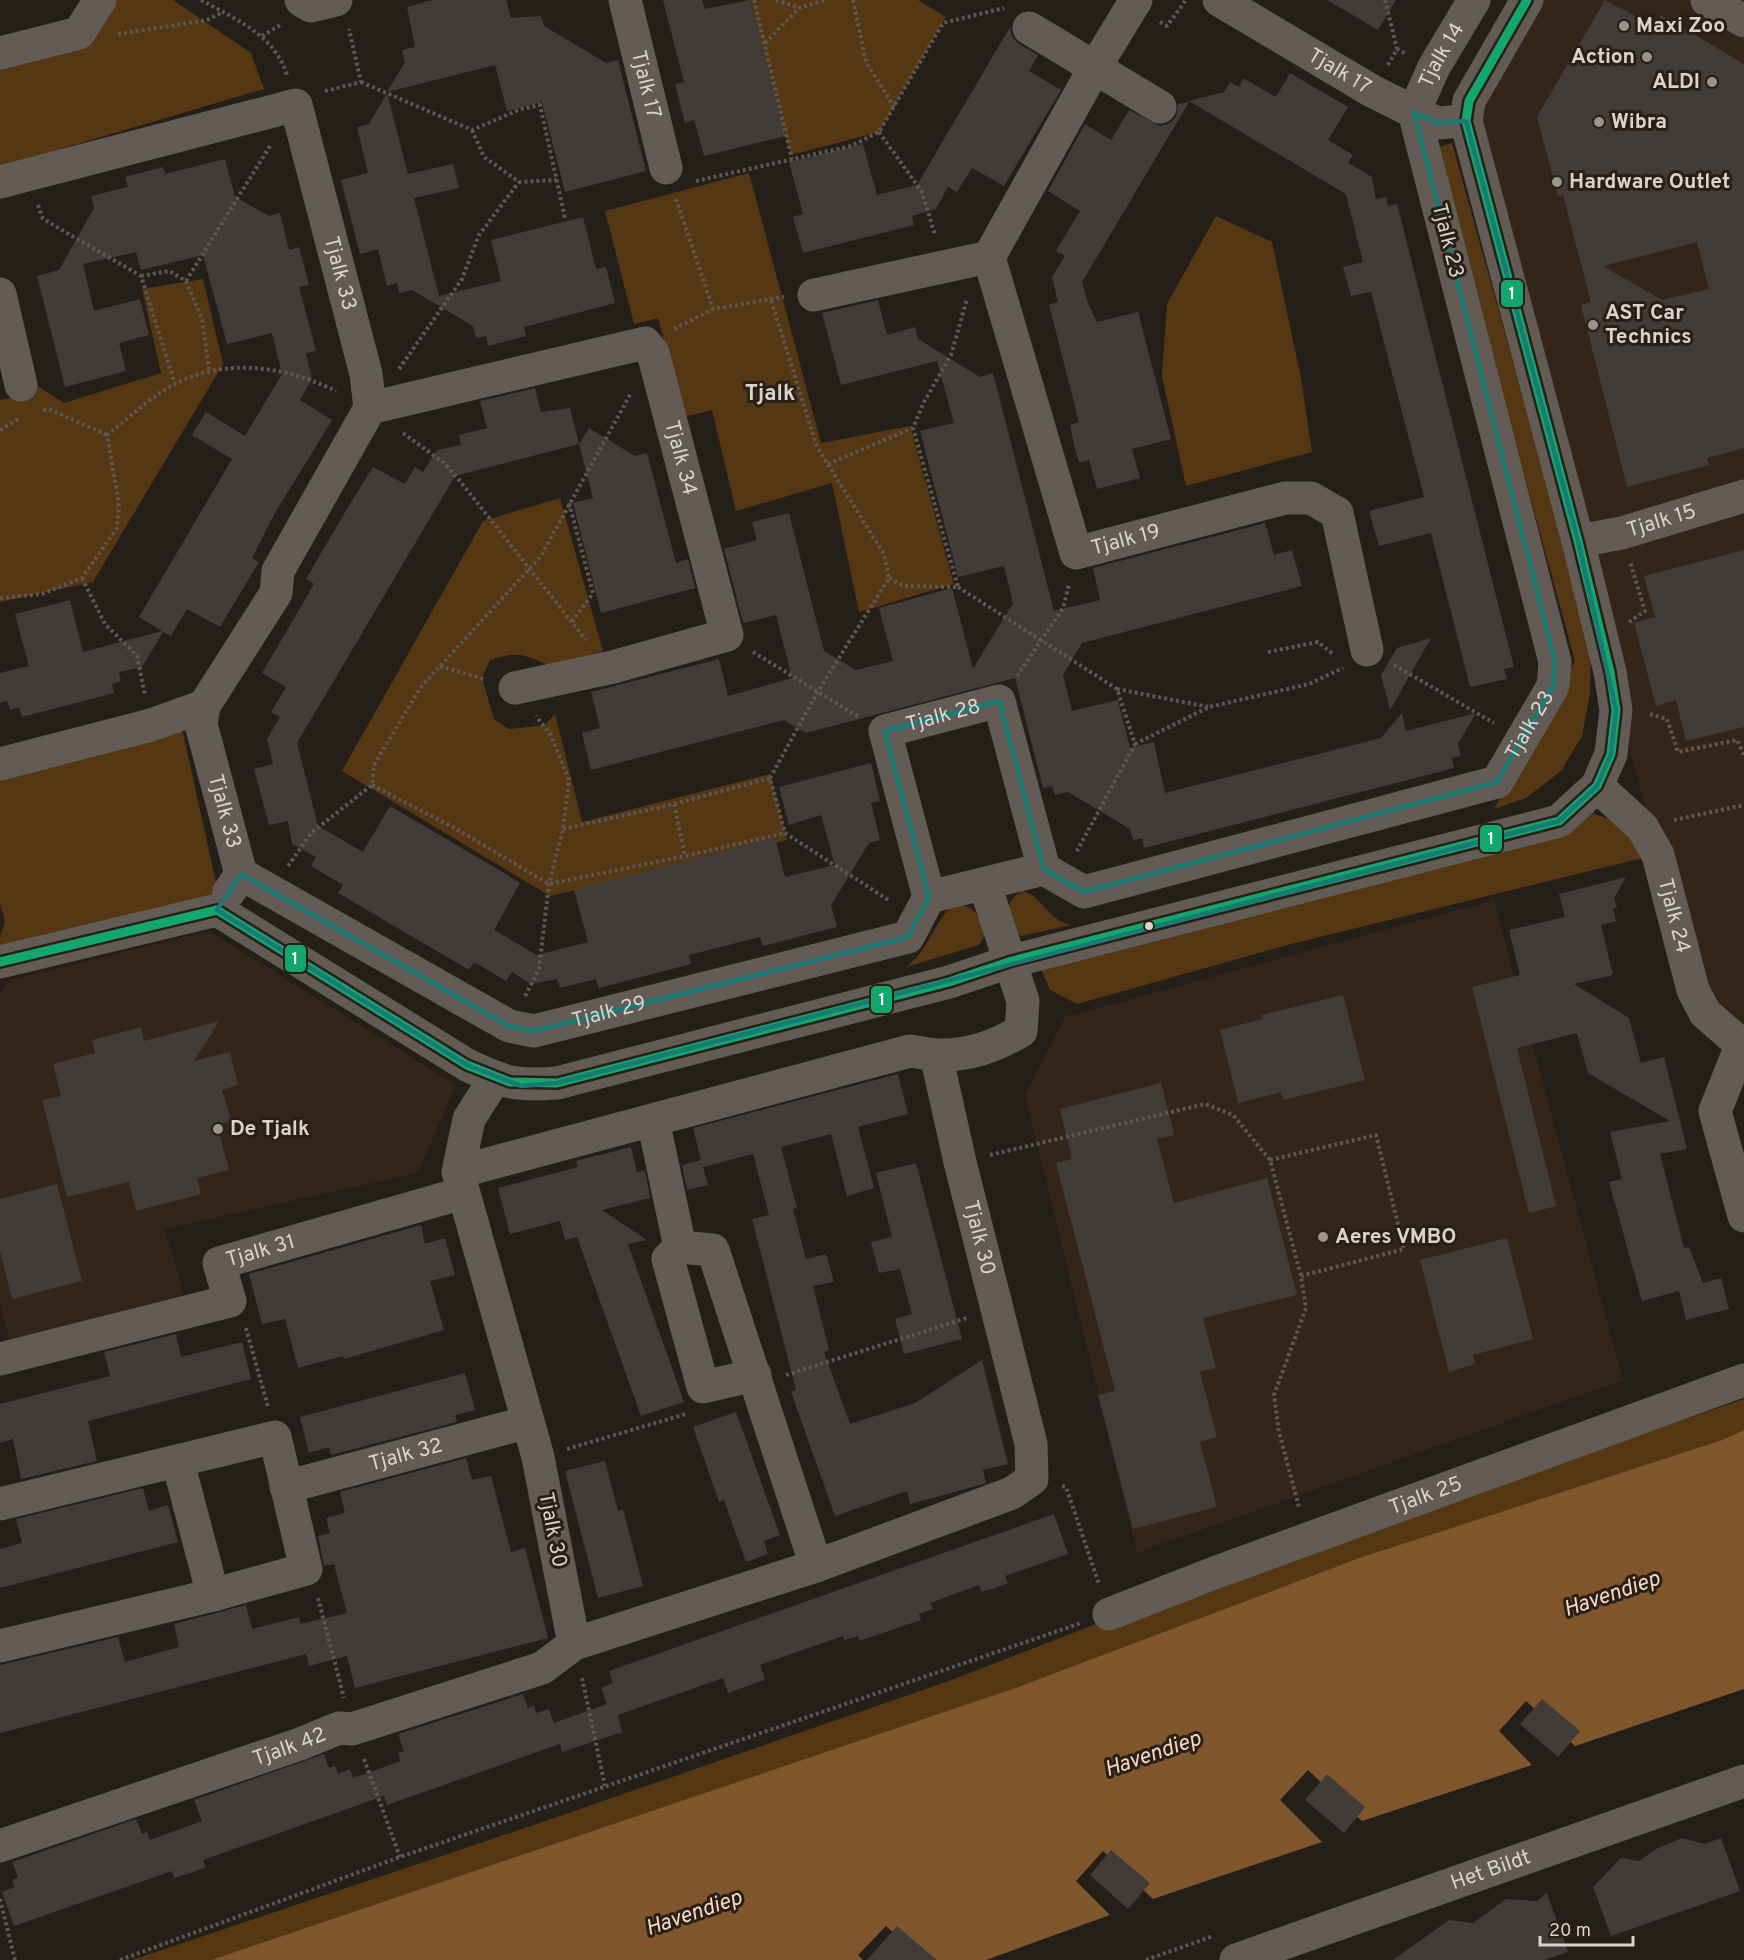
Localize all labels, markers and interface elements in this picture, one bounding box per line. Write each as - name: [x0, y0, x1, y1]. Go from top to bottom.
- place label: Maxi Zoo: [1636, 13, 1725, 40]
- street label: Tjalk 14: [1413, 18, 1471, 92]
- marker: Maxi Zoo: [1617, 19, 1631, 33]
- street label: Tjalk 17: [1303, 42, 1376, 101]
- place label: Action: [1571, 44, 1635, 71]
- street label: Tjalk 17: [624, 48, 667, 121]
- marker: Action: [1640, 50, 1654, 64]
- place label: ALDI: [1652, 69, 1700, 96]
- marker: ALDI: [1705, 75, 1719, 89]
- place label: Wibra: [1611, 109, 1667, 136]
- marker: Wibra: [1592, 115, 1606, 129]
- place label: Hardware Outlet: [1569, 169, 1730, 196]
- marker: Hardware Outlet: [1550, 175, 1564, 189]
- street label: Tjalk 23: [1425, 201, 1469, 281]
- street label: Tjalk 33: [317, 234, 362, 313]
- line badge: 1: [1500, 279, 1524, 308]
- text: 1: [1509, 285, 1515, 305]
- place label: AST Car Technics: [1605, 300, 1692, 351]
- marker: AST Car Technics: [1586, 318, 1600, 332]
- district label: Tjalk: [745, 381, 795, 408]
- street label: Tjalk 34: [658, 418, 703, 498]
- street label: Tjalk 15: [1624, 498, 1699, 544]
- street label: Tjalk 19: [1088, 518, 1163, 562]
- street label: Tjalk 23: [1499, 686, 1561, 765]
- street label: Tjalk 28: [903, 693, 983, 738]
- street label: Tjalk 33: [202, 771, 247, 851]
- line badge: 1: [1479, 824, 1503, 853]
- text: 1: [1488, 830, 1494, 850]
- street label: Tjalk 24: [1651, 876, 1696, 956]
- unlabelled marker: [1143, 920, 1155, 932]
- line badge: 1: [284, 944, 307, 973]
- text: 1: [292, 950, 298, 970]
- line badge: 1: [870, 985, 893, 1014]
- street label: Tjalk 29: [569, 990, 649, 1034]
- text: 1: [879, 991, 885, 1011]
- place label: De Tjalk: [230, 1116, 310, 1143]
- marker: De Tjalk: [211, 1122, 225, 1136]
- street label: Tjalk 30: [957, 1198, 1001, 1278]
- place label: Aeres VMBO: [1335, 1224, 1456, 1251]
- street label: Tjalk 31: [223, 1228, 298, 1274]
- marker: Aeres VMBO: [1316, 1230, 1330, 1244]
- street label: Tjalk 32: [366, 1432, 446, 1478]
- street label: Tjalk 25: [1385, 1470, 1466, 1522]
- street label: Tjalk 30: [531, 1490, 573, 1570]
- water label: Havendiep: [1560, 1566, 1665, 1624]
- street label: Tjalk 42: [249, 1721, 330, 1773]
- water label: Havendiep: [1101, 1726, 1206, 1784]
- street label: Het Bildt: [1447, 1844, 1534, 1897]
- water label: Havendiep: [642, 1885, 747, 1943]
- scale bar: [1540, 1909, 1633, 1947]
- text: 20 m: [1549, 1920, 1591, 1943]

